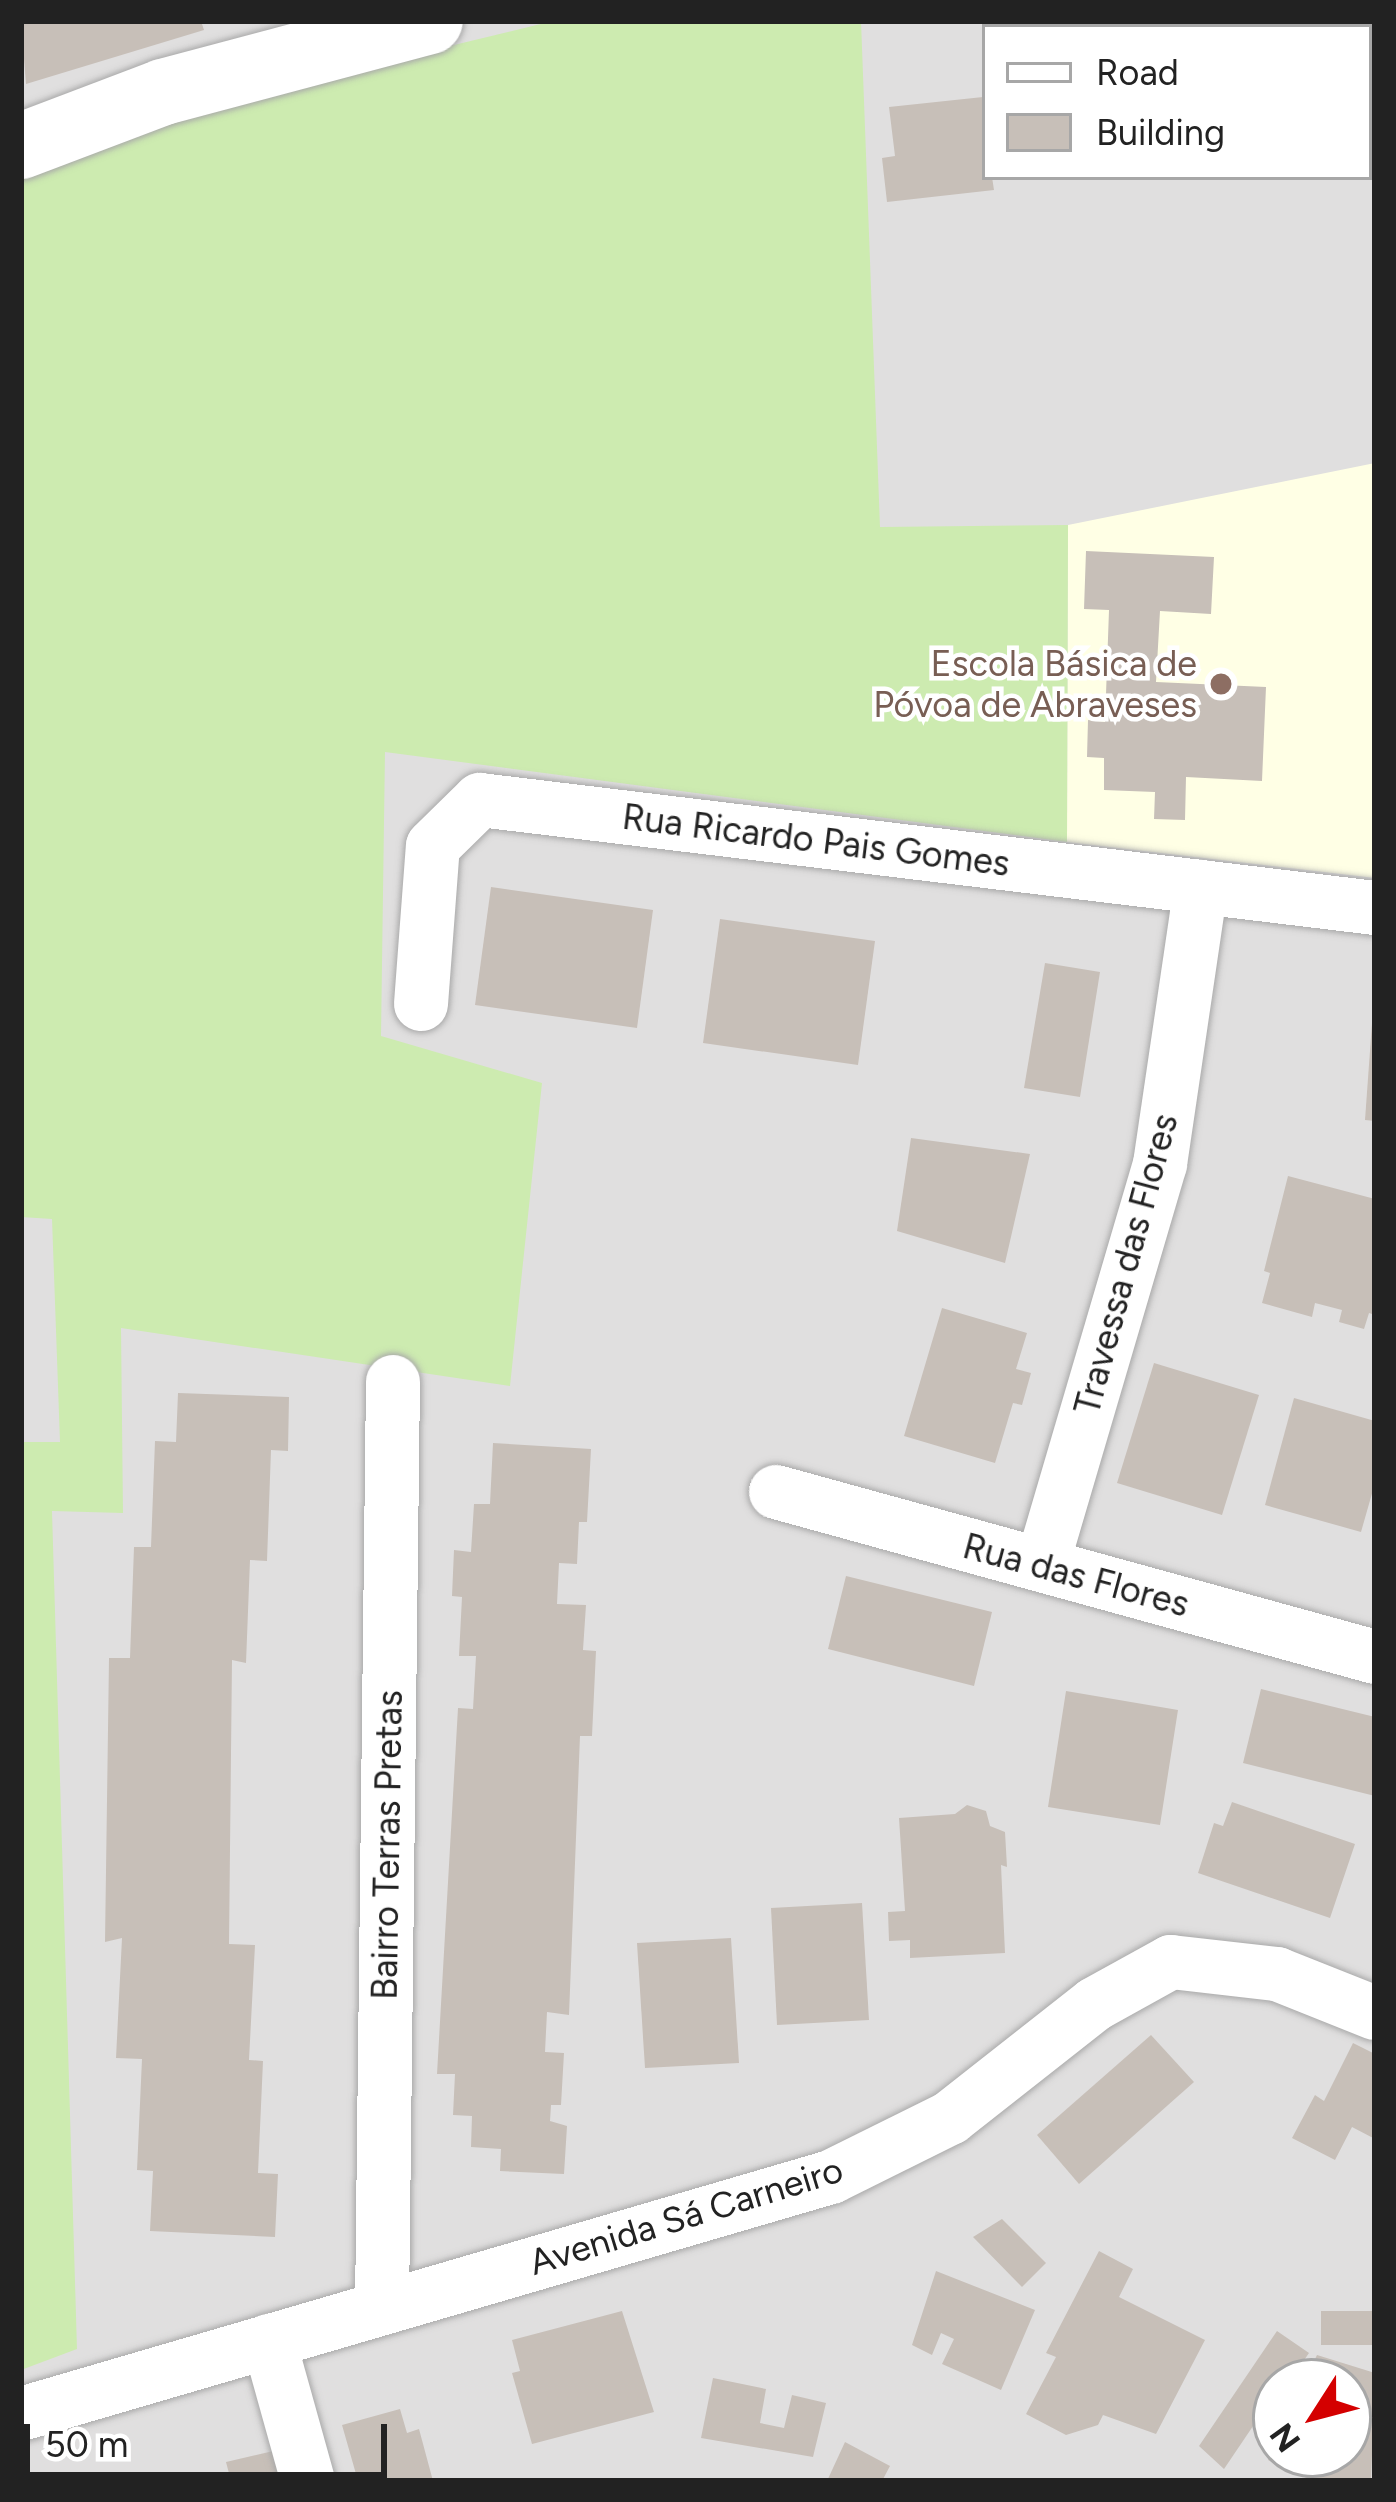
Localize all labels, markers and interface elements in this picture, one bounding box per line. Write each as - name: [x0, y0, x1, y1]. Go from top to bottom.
- legend: [982, 24, 1372, 180]
- text: Road: [1096, 51, 1179, 94]
- text: Building: [1096, 111, 1225, 154]
- place label: Escola Básica de Póvoa de Abraveses: [873, 641, 1197, 726]
- marker: Escola Básica de Póvoa de Abraveses: [1208, 671, 1234, 697]
- street label: Rua Ricardo Pais Gomes: [620, 795, 1012, 885]
- street label: Travessa das Flores: [1065, 1109, 1187, 1419]
- street label: Rua das Flores: [958, 1524, 1194, 1626]
- street label: Bairro Terras Pretas: [363, 1690, 411, 2000]
- street label: Avenida Sá Carneiro: [524, 2148, 848, 2284]
- north arrow: [1252, 2358, 1372, 2478]
- scale bar: [30, 2400, 393, 2474]
- text: N: [1262, 2416, 1308, 2459]
- text: 50 m: [45, 2423, 128, 2466]

